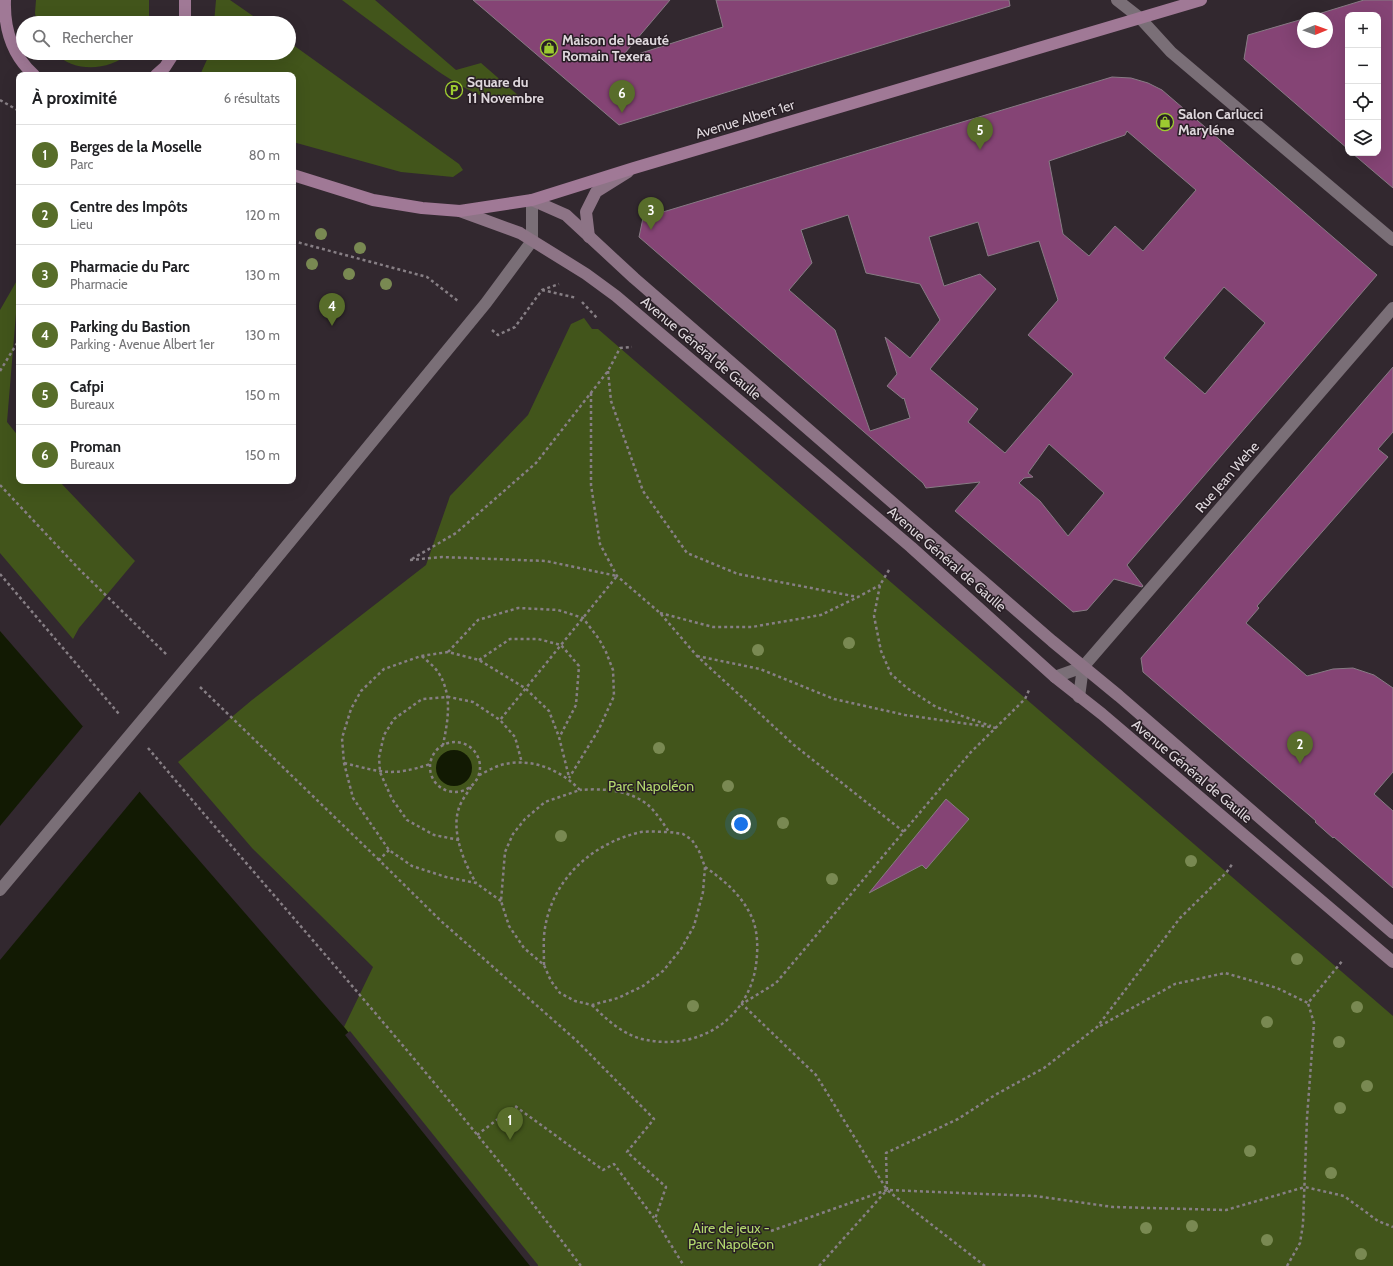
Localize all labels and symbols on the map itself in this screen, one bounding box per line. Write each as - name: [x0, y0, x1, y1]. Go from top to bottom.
- north arrow: [1297, 12, 1333, 48]
- place label: Maison de beauté Romain Texera: [562, 31, 669, 65]
- shop icon: Maison de beauté Romain Texera: [539, 38, 559, 58]
- place label: Square du 11 Novembre: [467, 73, 544, 107]
- parking icon: Square du 11 Novembre: [444, 80, 464, 100]
- pin: 6: [609, 80, 635, 113]
- street label: Avenue Albert 1er: [693, 95, 797, 143]
- place label: Salon Carlucci Maryléne: [1178, 105, 1263, 139]
- shop icon: Salon Carlucci Maryléne: [1155, 112, 1175, 132]
- pin: 5: [967, 117, 993, 150]
- pin: 3: [638, 197, 664, 230]
- street label: Avenue Général de Gaulle: [637, 292, 765, 404]
- pin: 4: [319, 293, 345, 326]
- street label: Rue Jean Wehe: [1191, 438, 1263, 516]
- street label: Avenue Général de Gaulle: [884, 502, 1010, 616]
- street label: Avenue Général de Gaulle: [1128, 715, 1256, 827]
- pin: 2: [1287, 731, 1313, 764]
- park label: Parc Napoléon: [608, 777, 694, 795]
- your location: [731, 814, 751, 834]
- pin: 1: [497, 1107, 523, 1140]
- park label: Aire de jeux - Parc Napoléon: [688, 1219, 774, 1253]

